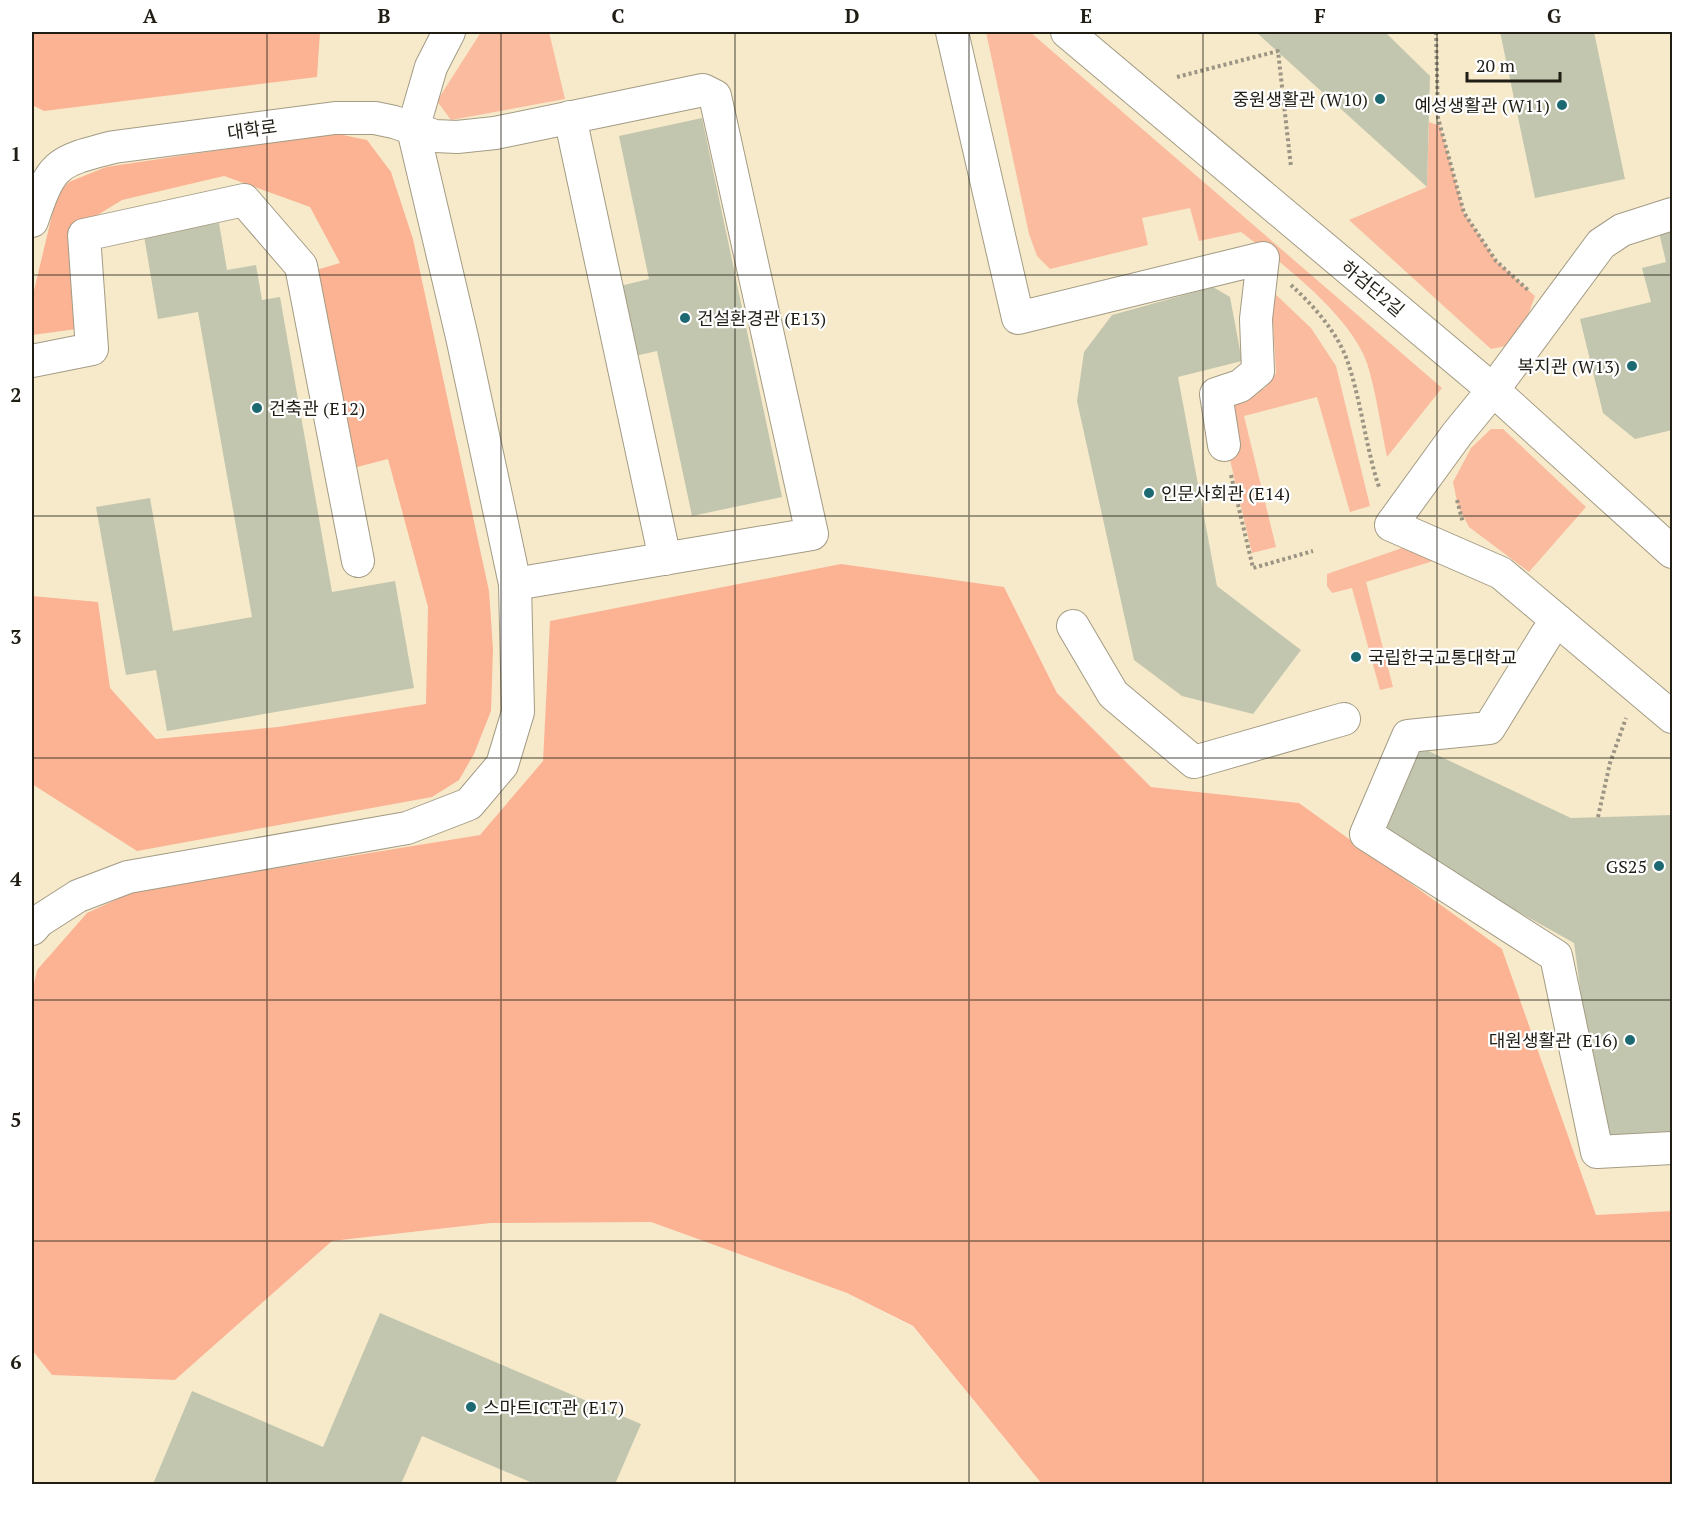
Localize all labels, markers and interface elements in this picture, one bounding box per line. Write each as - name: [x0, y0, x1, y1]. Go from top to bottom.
- text: A: [143, 2, 158, 29]
- text: B: [378, 2, 391, 29]
- text: C: [611, 2, 625, 29]
- text: D: [845, 2, 859, 29]
- text: E: [1080, 2, 1092, 29]
- text: F: [1314, 2, 1326, 29]
- text: G: [1547, 2, 1561, 29]
- scale bar: [1467, 45, 1560, 83]
- text: 20 m: [1476, 53, 1516, 77]
- place label: 중원생활관 (W10): [1232, 87, 1368, 111]
- marker: 중원생활관 (W10): [1373, 92, 1387, 106]
- place label: 예성생활관 (W11): [1414, 93, 1550, 117]
- marker: 예성생활관 (W11): [1555, 98, 1569, 112]
- street label: 대학로: [226, 114, 278, 144]
- text: 1: [10, 140, 22, 167]
- street label: 하검단2길: [1336, 254, 1410, 322]
- place label: 건설환경관 (E13): [697, 306, 826, 330]
- marker: 건설환경관 (E13): [678, 311, 692, 325]
- place label: 복지관 (W13): [1518, 354, 1620, 378]
- marker: 복지관 (W13): [1625, 359, 1639, 373]
- text: 2: [10, 381, 22, 408]
- place label: 건축관 (E12): [269, 396, 365, 420]
- marker: 건축관 (E12): [250, 401, 264, 415]
- place label: 인문사회관 (E14): [1161, 481, 1290, 505]
- marker: 인문사회관 (E14): [1142, 486, 1156, 500]
- text: 3: [10, 623, 22, 650]
- place label: 국립한국교통대학교: [1368, 645, 1517, 669]
- marker: 국립한국교통대학교: [1349, 650, 1363, 664]
- place label: GS25: [1606, 854, 1647, 878]
- marker: GS25: [1652, 859, 1666, 873]
- text: 4: [10, 865, 22, 892]
- place label: 대원생활관 (E16): [1489, 1028, 1618, 1052]
- marker: 대원생활관 (E16): [1623, 1033, 1637, 1047]
- text: 5: [10, 1106, 22, 1133]
- text: 6: [10, 1348, 22, 1375]
- place label: 스마트ICT관 (E17): [483, 1395, 624, 1419]
- marker: 스마트ICT관 (E17): [464, 1400, 478, 1414]

